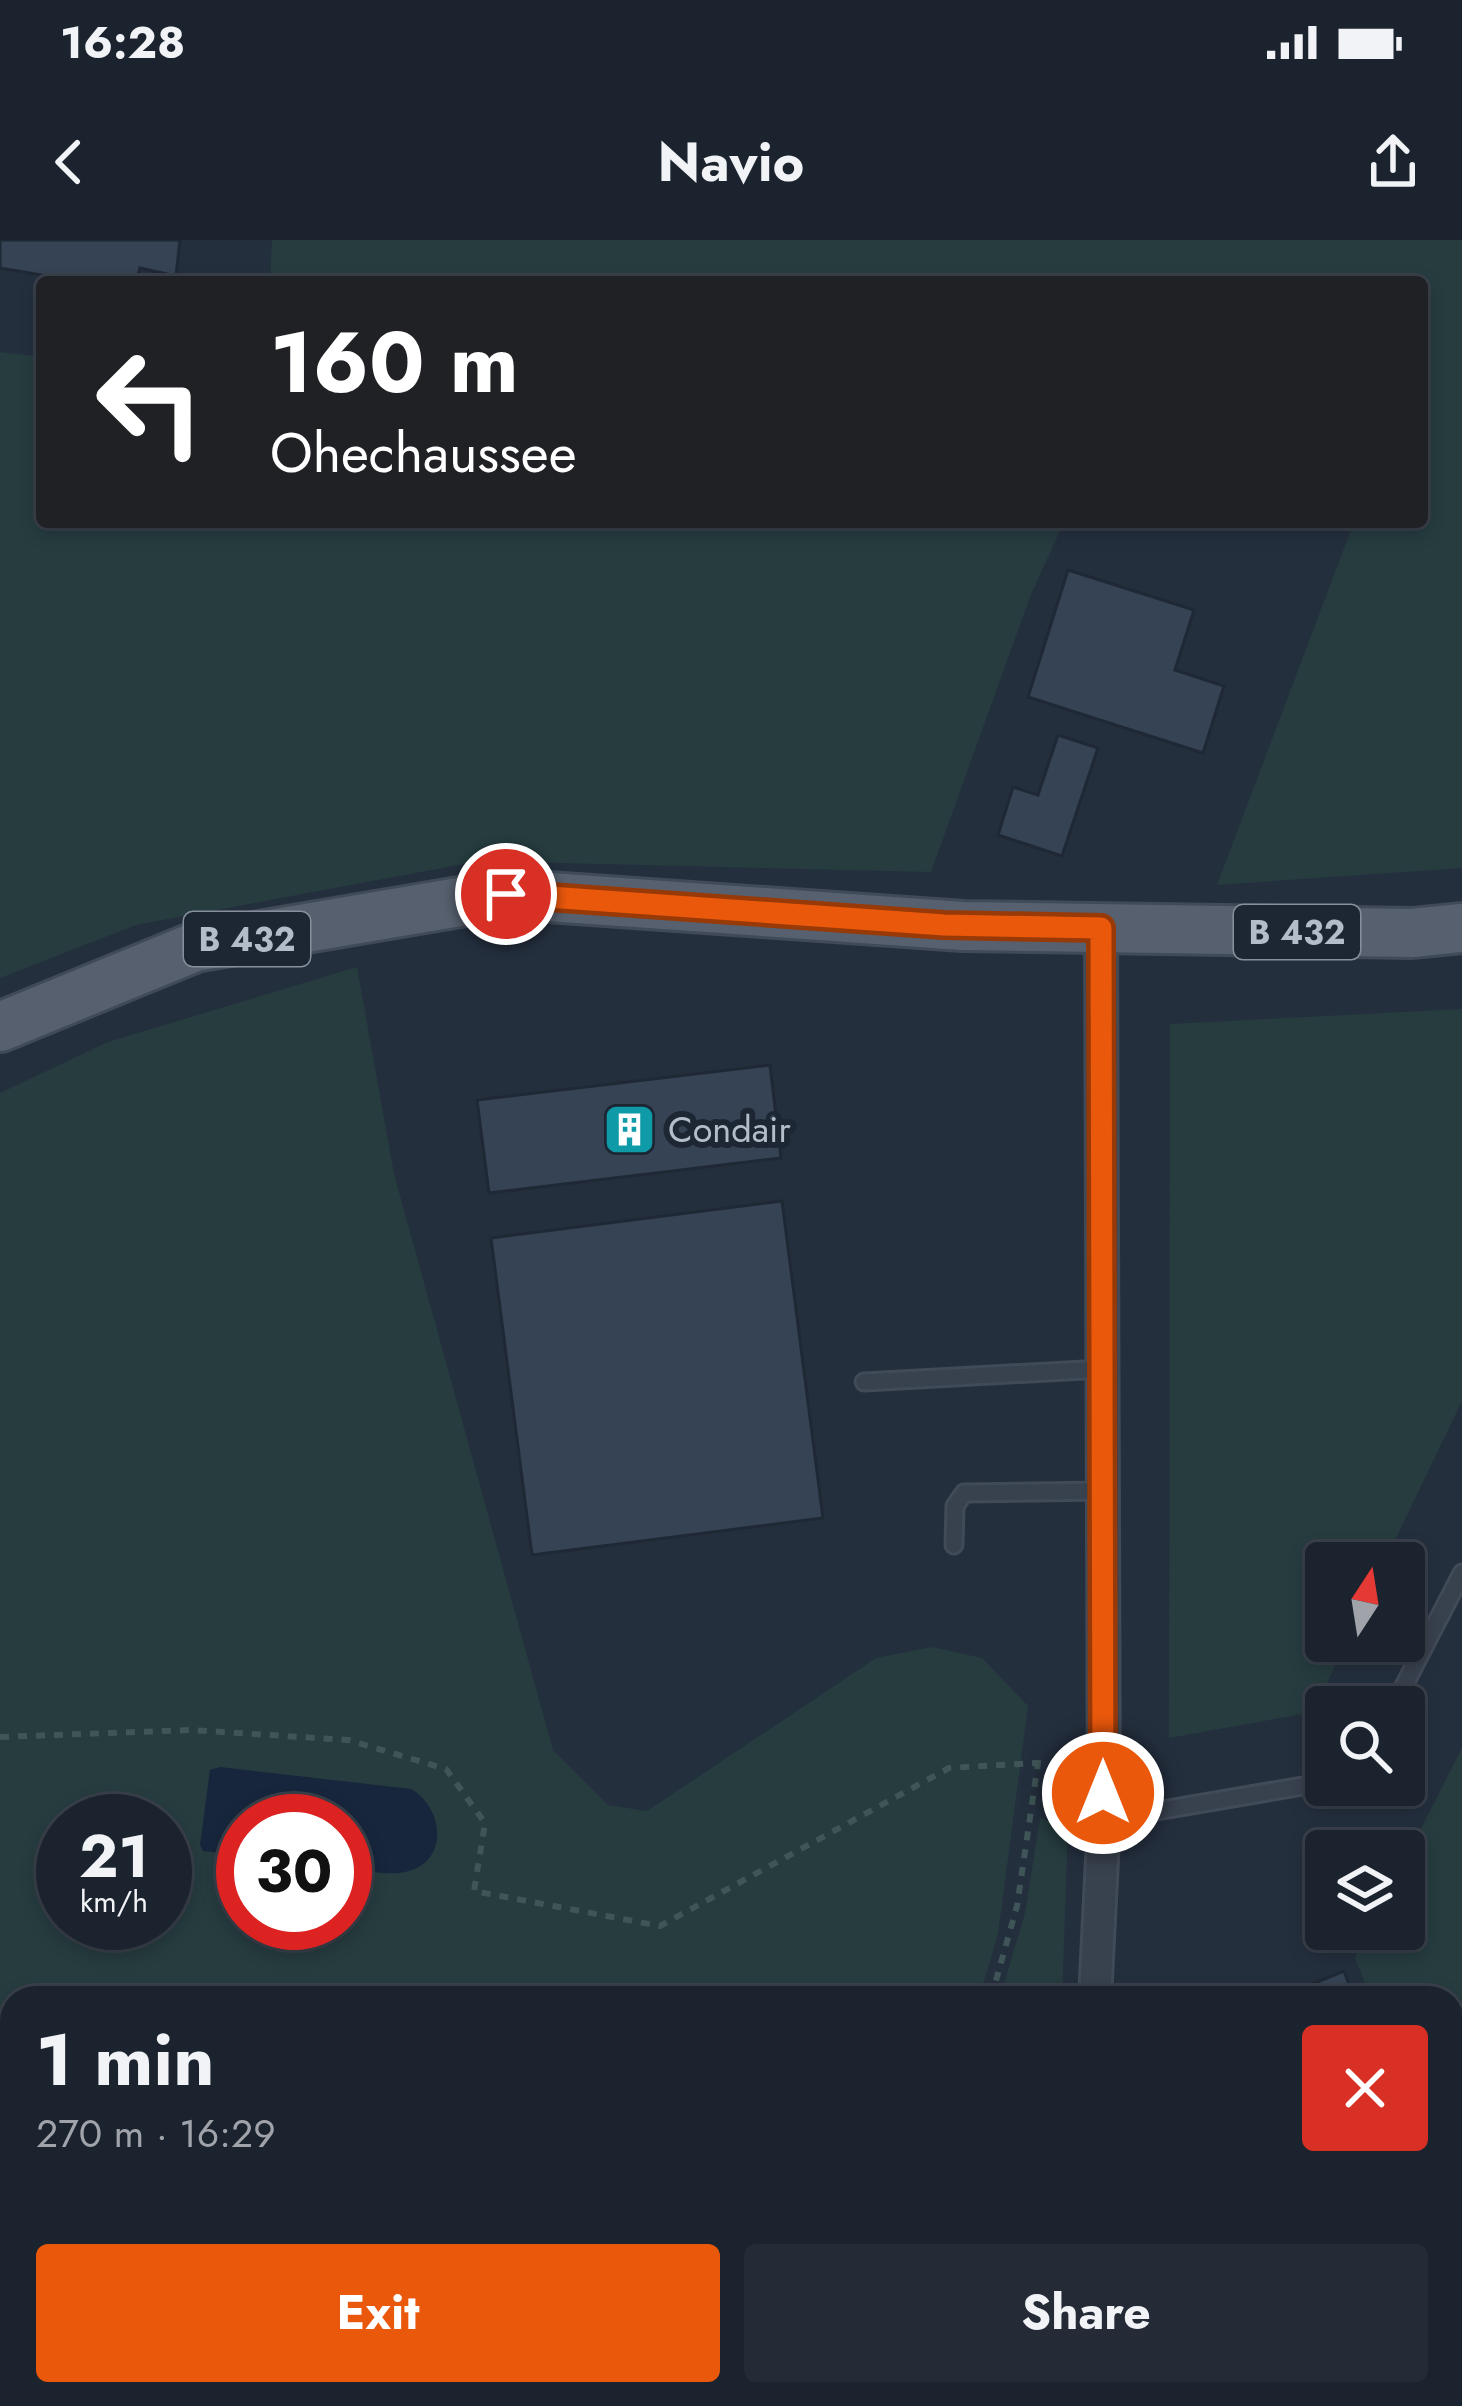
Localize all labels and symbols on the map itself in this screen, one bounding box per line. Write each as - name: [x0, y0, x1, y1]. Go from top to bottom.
- pin: [455, 843, 557, 945]
- road number: B 432: [1234, 905, 1360, 959]
- road number: B 432: [184, 912, 310, 966]
- building icon: Condair: [601, 1101, 657, 1157]
- place label: Condair: [668, 1103, 791, 1155]
- north arrow: [1305, 1542, 1425, 1662]
- position arrow: [1040, 1730, 1166, 1856]
- speed limit sign: 30: [216, 1794, 372, 1950]

